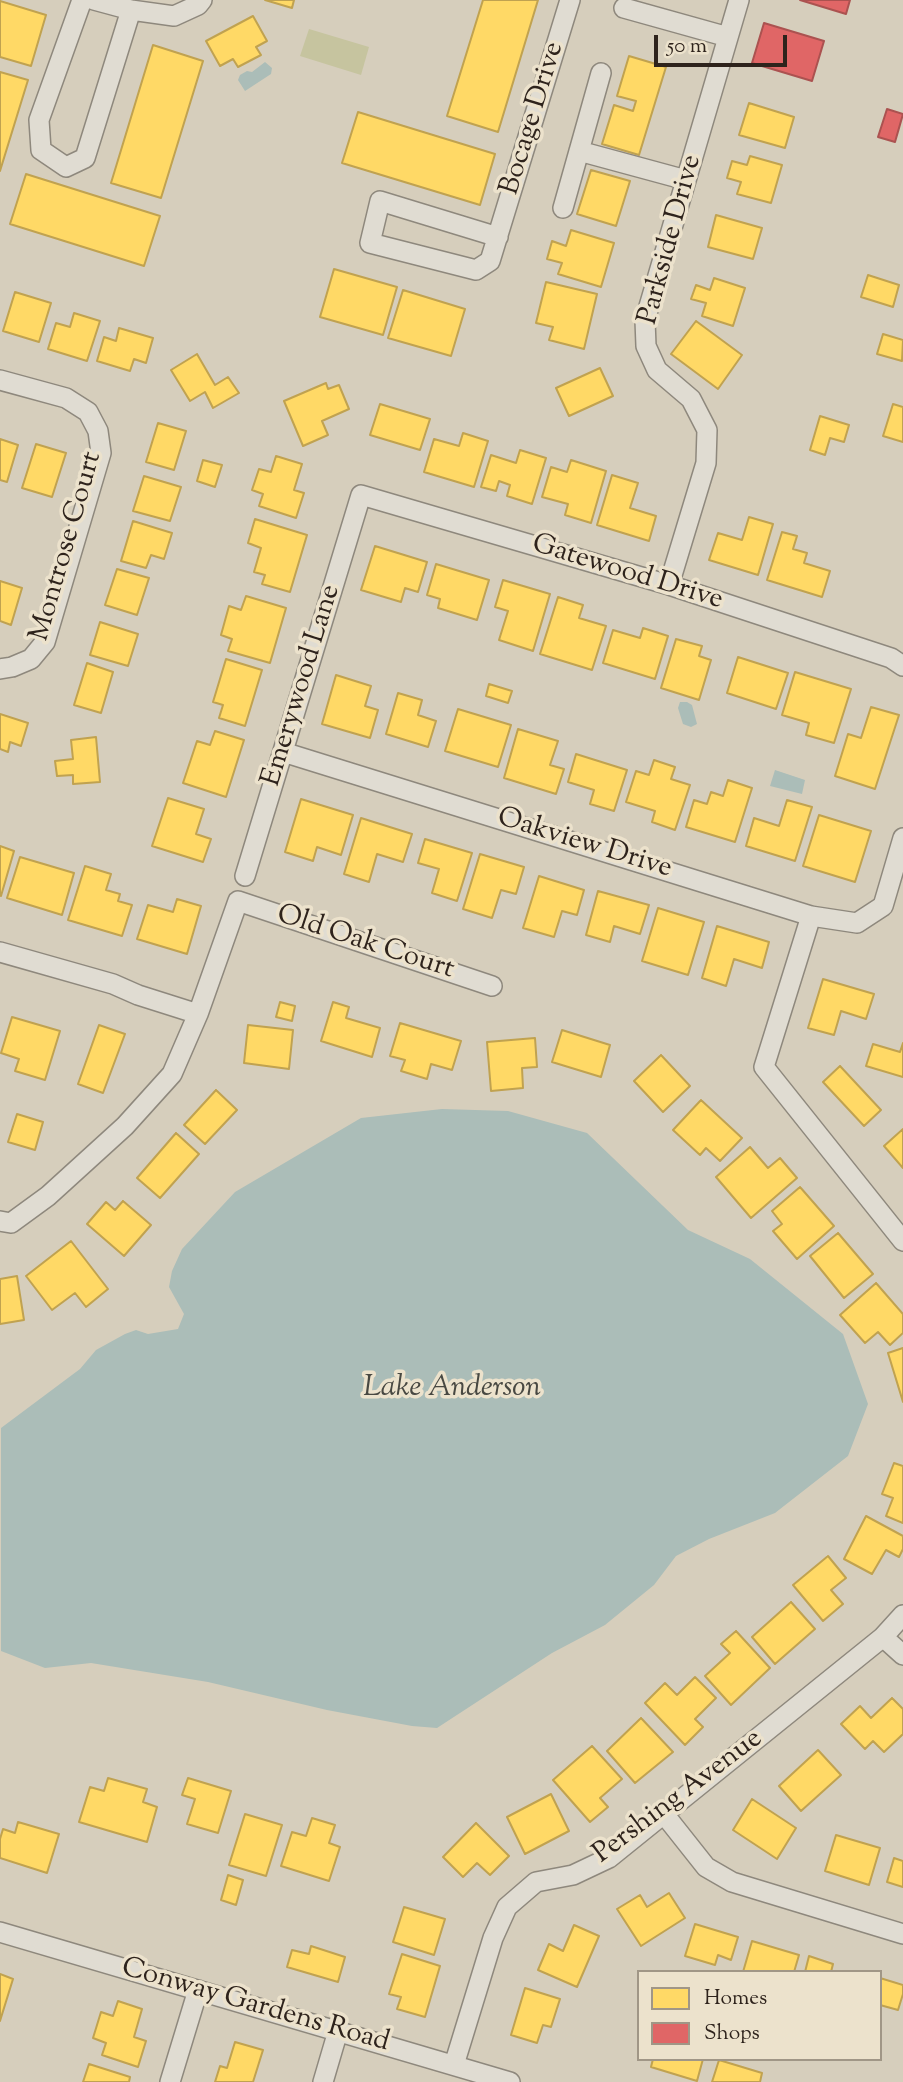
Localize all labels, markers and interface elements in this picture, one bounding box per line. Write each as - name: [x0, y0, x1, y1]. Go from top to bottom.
- scale bar: [658, 21, 791, 65]
- text: 50 m: [667, 32, 707, 62]
- street label: Bocage Drive: [495, 39, 573, 199]
- street label: Parkside Drive: [633, 151, 711, 329]
- street label: Montrose Court: [25, 448, 111, 646]
- street label: Gatewood Drive: [528, 529, 726, 619]
- street label: Emerywood Lane: [256, 581, 350, 791]
- street label: Oakview Drive: [493, 802, 675, 888]
- street label: Old Oak Court: [272, 900, 458, 988]
- water label: Lake Anderson: [363, 1372, 541, 1408]
- street label: Pershing Avenue: [588, 1724, 770, 1872]
- street label: Conway Gardens Road: [117, 1953, 393, 2061]
- legend: [637, 1970, 882, 2061]
- text: Homes: [704, 1984, 767, 2014]
- text: Shops: [704, 2019, 760, 2049]

